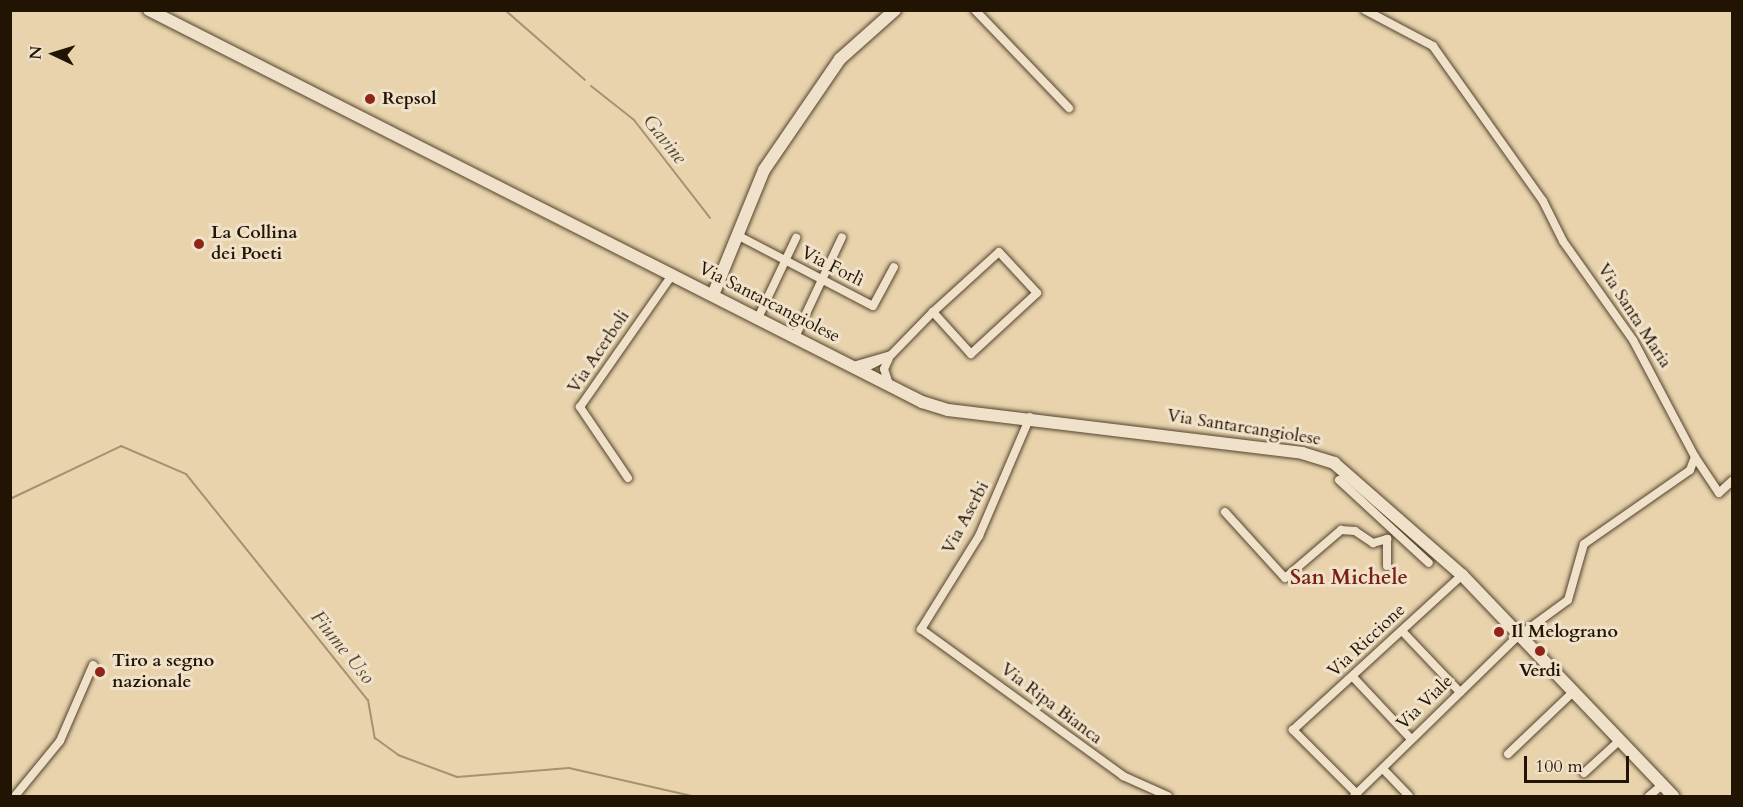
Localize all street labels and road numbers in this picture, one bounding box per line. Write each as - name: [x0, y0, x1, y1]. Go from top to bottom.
- street label: Via Forlì: [797, 242, 867, 292]
- street label: Via Santarcangiolese: [695, 258, 843, 348]
- street label: Via Santa Maria: [1592, 260, 1676, 372]
- street label: Via Acerboli: [563, 306, 635, 398]
- street label: Via Santarcangiolese: [1165, 405, 1323, 451]
- street label: Via Aserbi: [938, 478, 994, 558]
- street label: Via Riccione: [1324, 600, 1410, 682]
- street label: Via Ripa Bianca: [996, 659, 1106, 749]
- street label: Via Viale: [1392, 671, 1458, 735]

